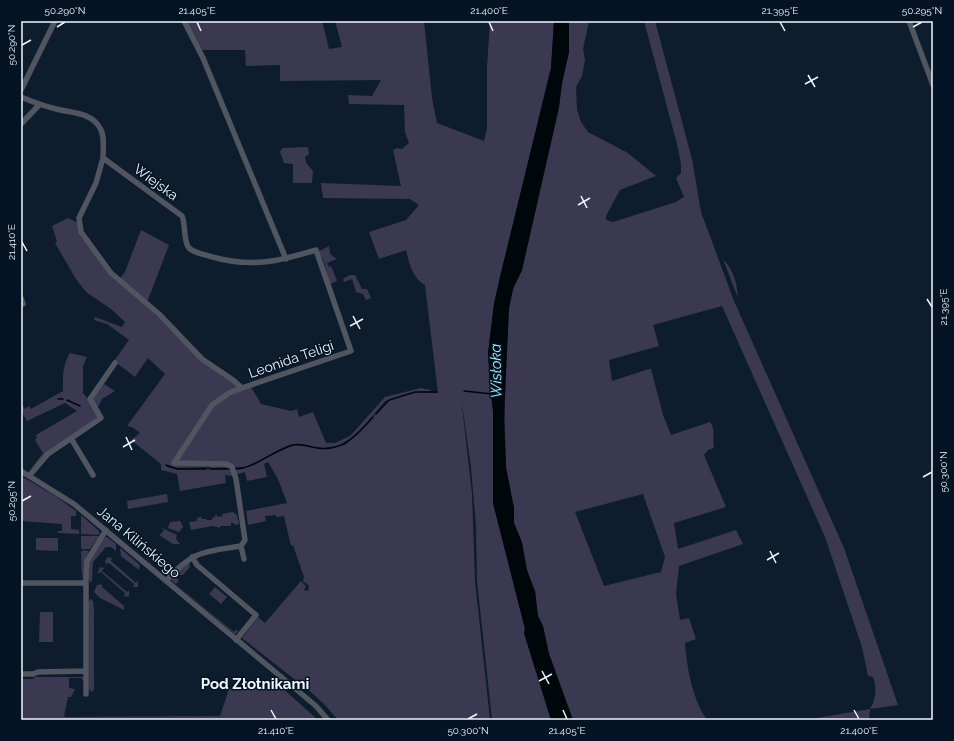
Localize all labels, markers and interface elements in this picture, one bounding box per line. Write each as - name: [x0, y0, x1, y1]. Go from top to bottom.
- text: 50.290°N: [45, 5, 85, 16]
- text: 21.405°E: [178, 5, 216, 16]
- text: 21.400°E: [470, 5, 508, 16]
- text: 21.395°E: [762, 5, 798, 16]
- text: 50.295°N: [902, 5, 942, 16]
- text: 50.290°N: [6, 25, 17, 65]
- street label: Wiejska: [131, 161, 181, 203]
- text: 21.410°E: [6, 224, 17, 260]
- text: 21.395°E: [938, 289, 949, 325]
- street label: Leonida Teligi: [246, 337, 336, 381]
- water label: Wisłoka: [487, 343, 505, 399]
- text: 50.300°N: [938, 451, 949, 493]
- text: 50.295°N: [6, 481, 17, 521]
- street label: Jana Kilińskiego: [94, 503, 184, 581]
- district label: Pod Złotnikami: [201, 675, 309, 693]
- text: 21.410°E: [258, 725, 294, 736]
- text: 50.300°N: [447, 725, 489, 736]
- text: 21.405°E: [548, 725, 586, 736]
- text: 21.400°E: [840, 725, 878, 736]

